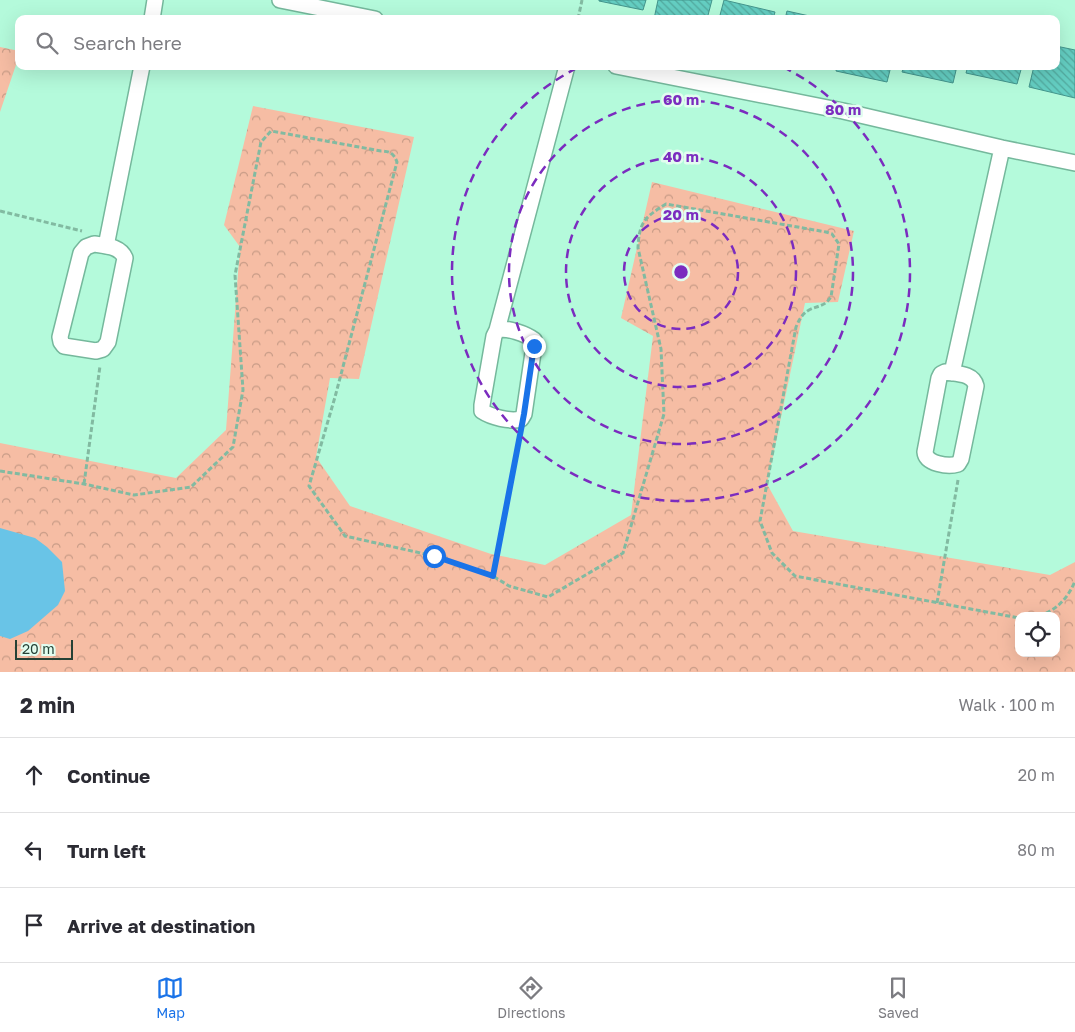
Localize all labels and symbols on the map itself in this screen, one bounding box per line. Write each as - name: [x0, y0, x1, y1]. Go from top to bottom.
- text: 60 m: [663, 90, 699, 108]
- text: 80 m: [825, 100, 861, 118]
- text: 40 m: [663, 147, 699, 165]
- text: 20 m: [663, 205, 699, 223]
- centre of rings: [672, 263, 690, 281]
- route end: [523, 335, 546, 358]
- route start: [423, 545, 446, 568]
- scale bar: [15, 637, 72, 660]

